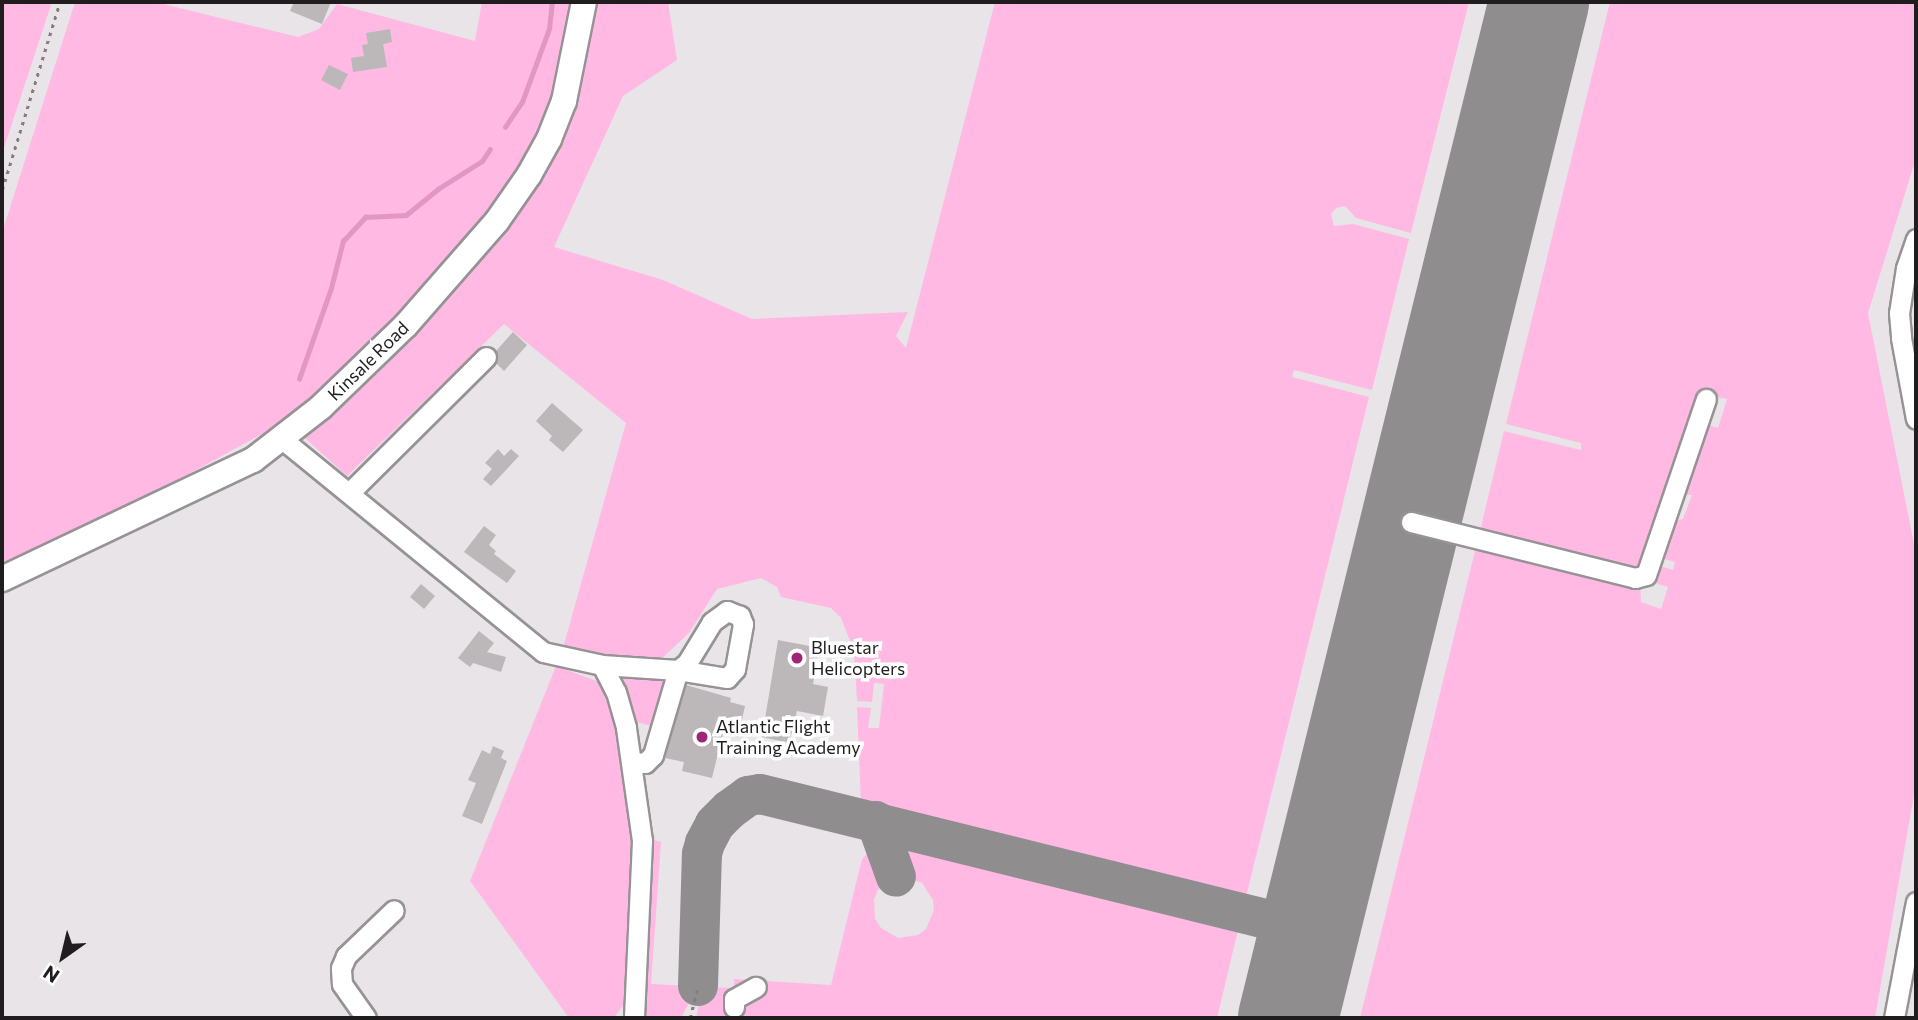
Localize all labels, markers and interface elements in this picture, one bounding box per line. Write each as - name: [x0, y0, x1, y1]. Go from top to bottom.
- street label: Kinsale Road: [323, 317, 413, 405]
- place label: Bluestar Helicopters: [811, 637, 905, 680]
- marker: Bluestar Helicopters: [789, 650, 805, 666]
- place label: Atlantic Flight Training Academy: [716, 716, 861, 758]
- marker: Atlantic Flight Training Academy: [694, 729, 710, 745]
- north arrow: [28, 922, 98, 992]
- text: N: [39, 961, 63, 988]

